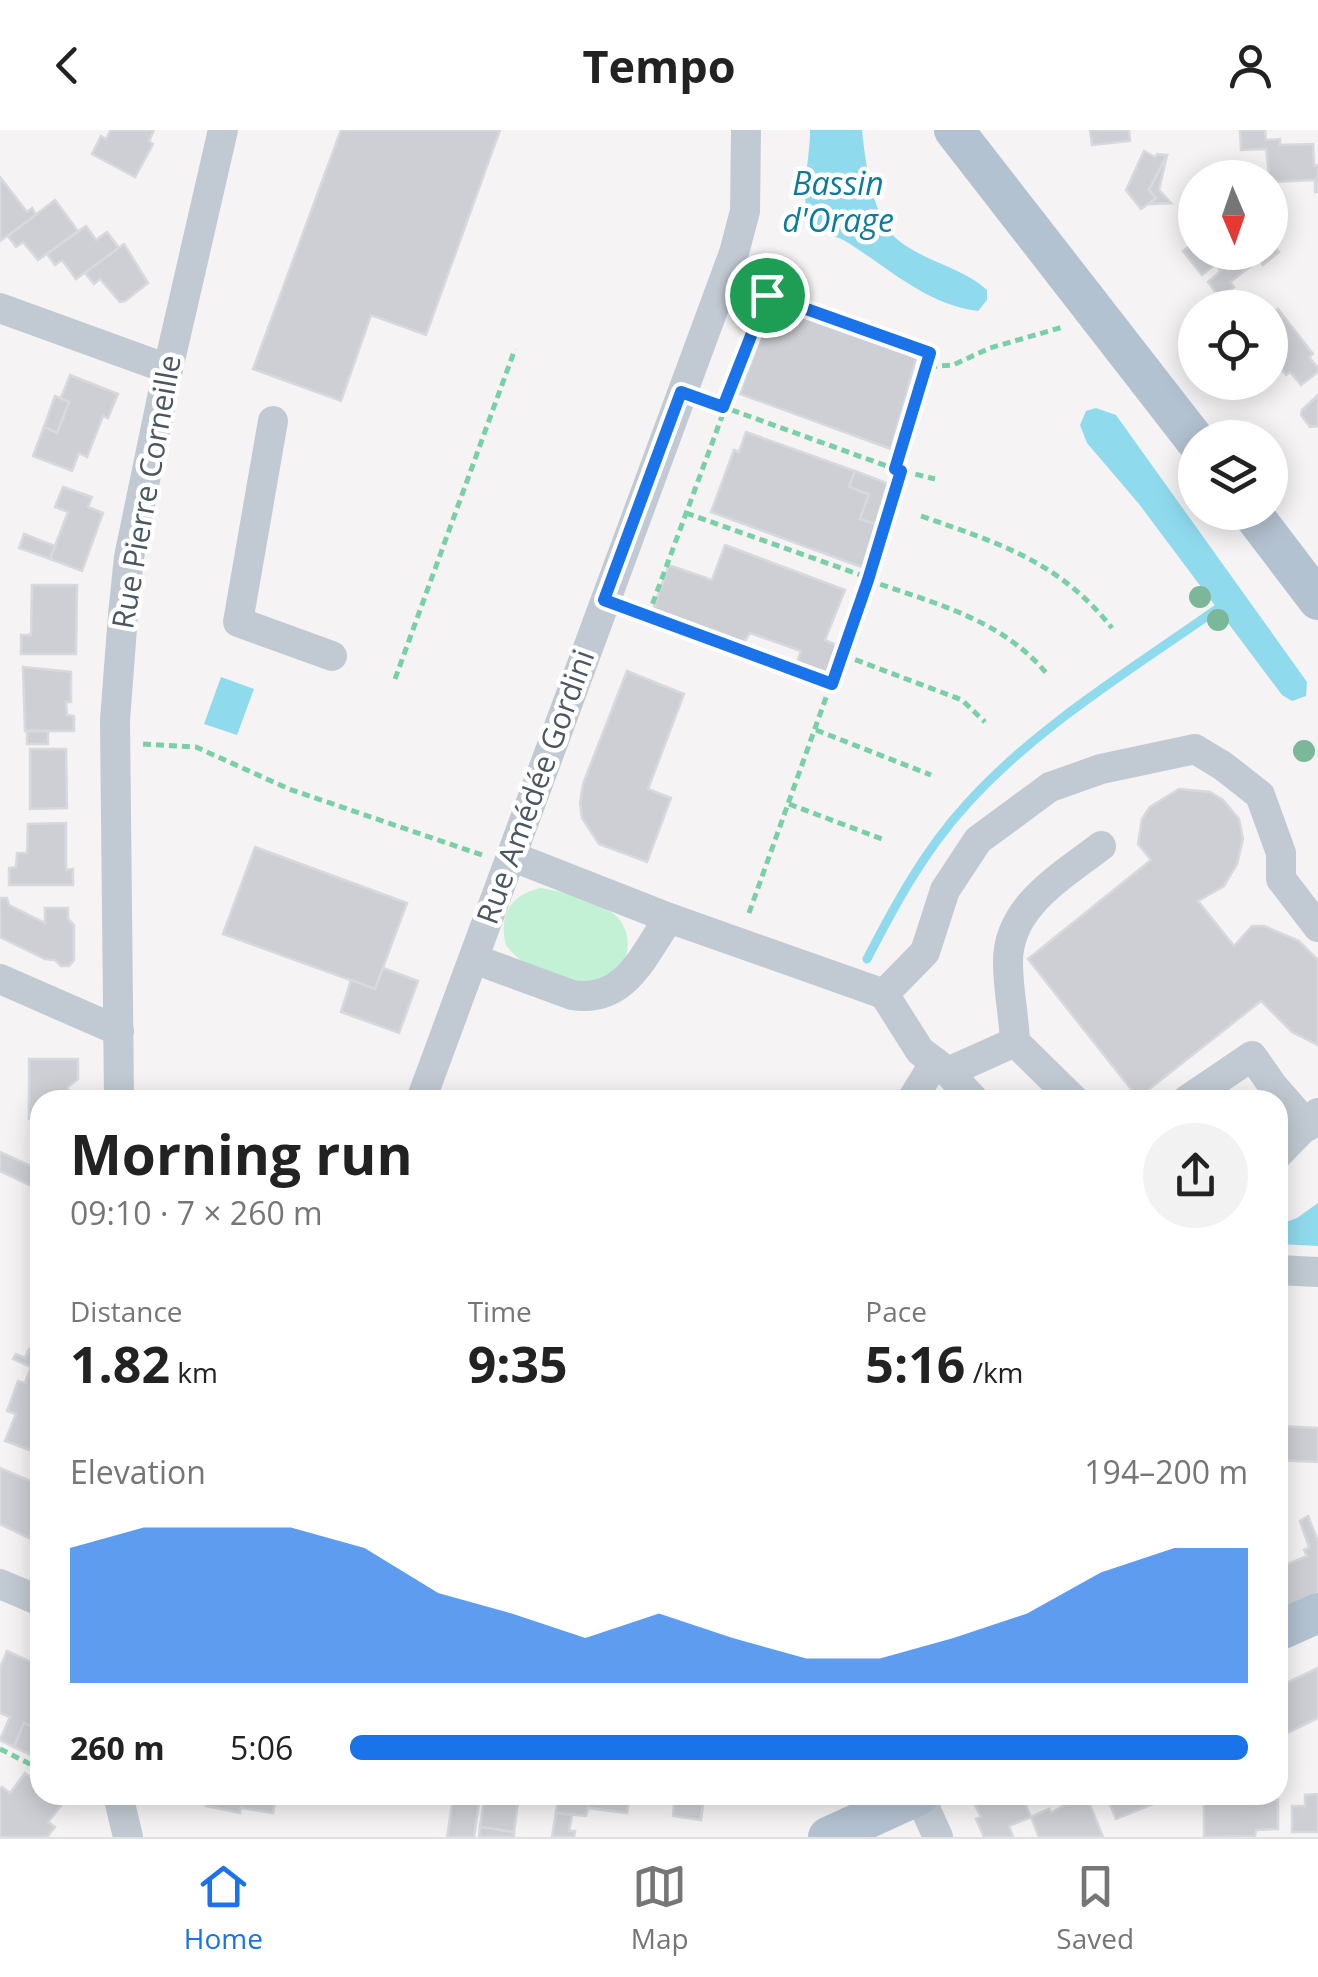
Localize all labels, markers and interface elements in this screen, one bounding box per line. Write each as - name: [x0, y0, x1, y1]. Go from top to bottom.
- text: Tempo: [582, 35, 736, 96]
- icon: back: [40, 38, 95, 93]
- icon: person: [1223, 38, 1278, 93]
- north arrow: [1178, 160, 1288, 270]
- map controls: [1178, 160, 1288, 530]
- water label: Bassin d'Orage: [782, 161, 894, 241]
- pin: [725, 253, 810, 338]
- icon: arrive: [740, 268, 795, 323]
- button: locate: [1178, 290, 1288, 400]
- street label: Rue Pierre Corneille: [101, 352, 190, 632]
- button: layers: [1178, 420, 1288, 530]
- street label: Rue Amédée Gordini: [466, 644, 603, 929]
- text: Morning run: [70, 1116, 413, 1191]
- button: share: [1143, 1123, 1248, 1228]
- text: 09:10 · 7 × 260 m: [70, 1191, 323, 1234]
- text: Distance: [70, 1292, 183, 1330]
- text: Time: [468, 1292, 532, 1330]
- text: Pace: [865, 1292, 927, 1330]
- text: 1.82: [70, 1330, 170, 1398]
- text: 9:35: [468, 1330, 568, 1398]
- text: 5:16: [865, 1330, 965, 1398]
- text: km: [170, 1353, 218, 1391]
- text: /km: [965, 1353, 1024, 1391]
- text: Elevation: [70, 1450, 206, 1493]
- text: 194–200 m: [1084, 1450, 1248, 1493]
- text: 260 m: [70, 1726, 165, 1769]
- text: 5:06: [230, 1726, 293, 1769]
- tab: Home: [184, 1859, 263, 1957]
- tab: Map: [631, 1859, 689, 1957]
- tab: Saved: [1056, 1859, 1134, 1957]

